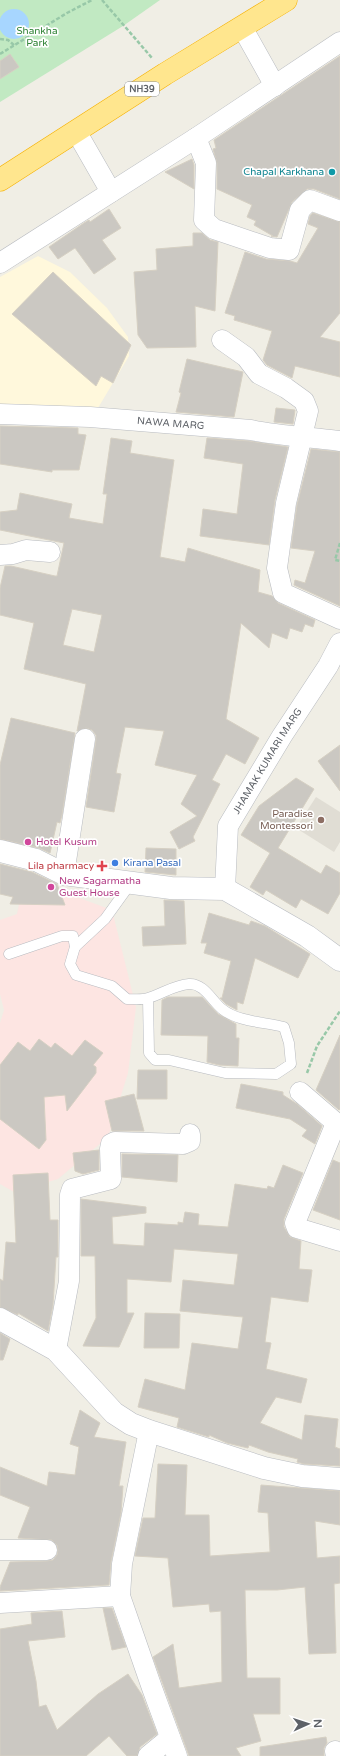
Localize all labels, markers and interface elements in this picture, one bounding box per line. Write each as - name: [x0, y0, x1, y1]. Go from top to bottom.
- park label: Shankha Park: [16, 25, 58, 49]
- road number: NH39: [125, 82, 159, 96]
- place label: Chapal Karkhana: [243, 166, 324, 178]
- marker: Chapal Karkhana: [327, 167, 337, 177]
- street label: NAWA MARG: [137, 415, 205, 432]
- street label: JHAMAK KUMARI MARG: [231, 706, 305, 816]
- place label: Paradise Montessori: [260, 808, 313, 832]
- marker: Paradise Montessori: [316, 815, 326, 825]
- place label: Hotel Kusum: [36, 836, 97, 848]
- marker: Hotel Kusum: [23, 837, 33, 847]
- place label: Kirana Pasal: [123, 857, 181, 869]
- marker: Kirana Pasal: [110, 858, 120, 868]
- place label: Lila pharmacy: [28, 860, 95, 872]
- marker: Lila pharmacy: [97, 861, 107, 871]
- place label: New Sagarmatha Guest House: [59, 875, 141, 899]
- marker: New Sagarmatha Guest House: [46, 882, 56, 892]
- north arrow: [288, 1704, 328, 1744]
- text: N: [311, 1719, 324, 1728]

